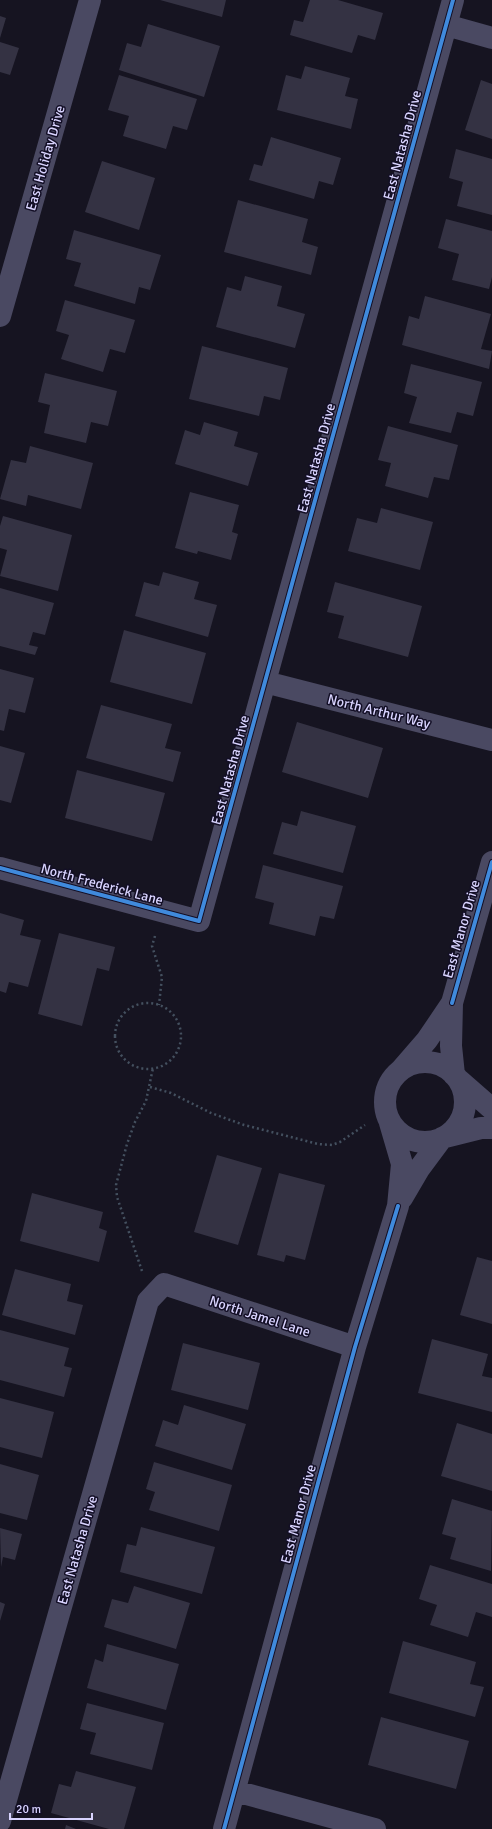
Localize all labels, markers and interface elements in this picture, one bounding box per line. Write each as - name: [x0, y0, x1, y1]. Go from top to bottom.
- street label: East Natasha Drive: [380, 88, 425, 202]
- street label: East Holiday Drive: [22, 103, 69, 213]
- street label: East Natasha Drive: [294, 401, 339, 515]
- street label: North Arthur Way: [326, 691, 432, 733]
- street label: East Natasha Drive: [208, 713, 253, 827]
- street label: North Frederick Lane: [39, 860, 165, 909]
- street label: East Manor Drive: [439, 878, 484, 980]
- street label: North Jamel Lane: [207, 1292, 312, 1341]
- street label: East Manor Drive: [277, 1463, 320, 1566]
- street label: East Natasha Drive: [54, 1494, 101, 1607]
- scale bar: [10, 1795, 92, 1821]
- text: 20 m: [16, 1802, 41, 1817]

